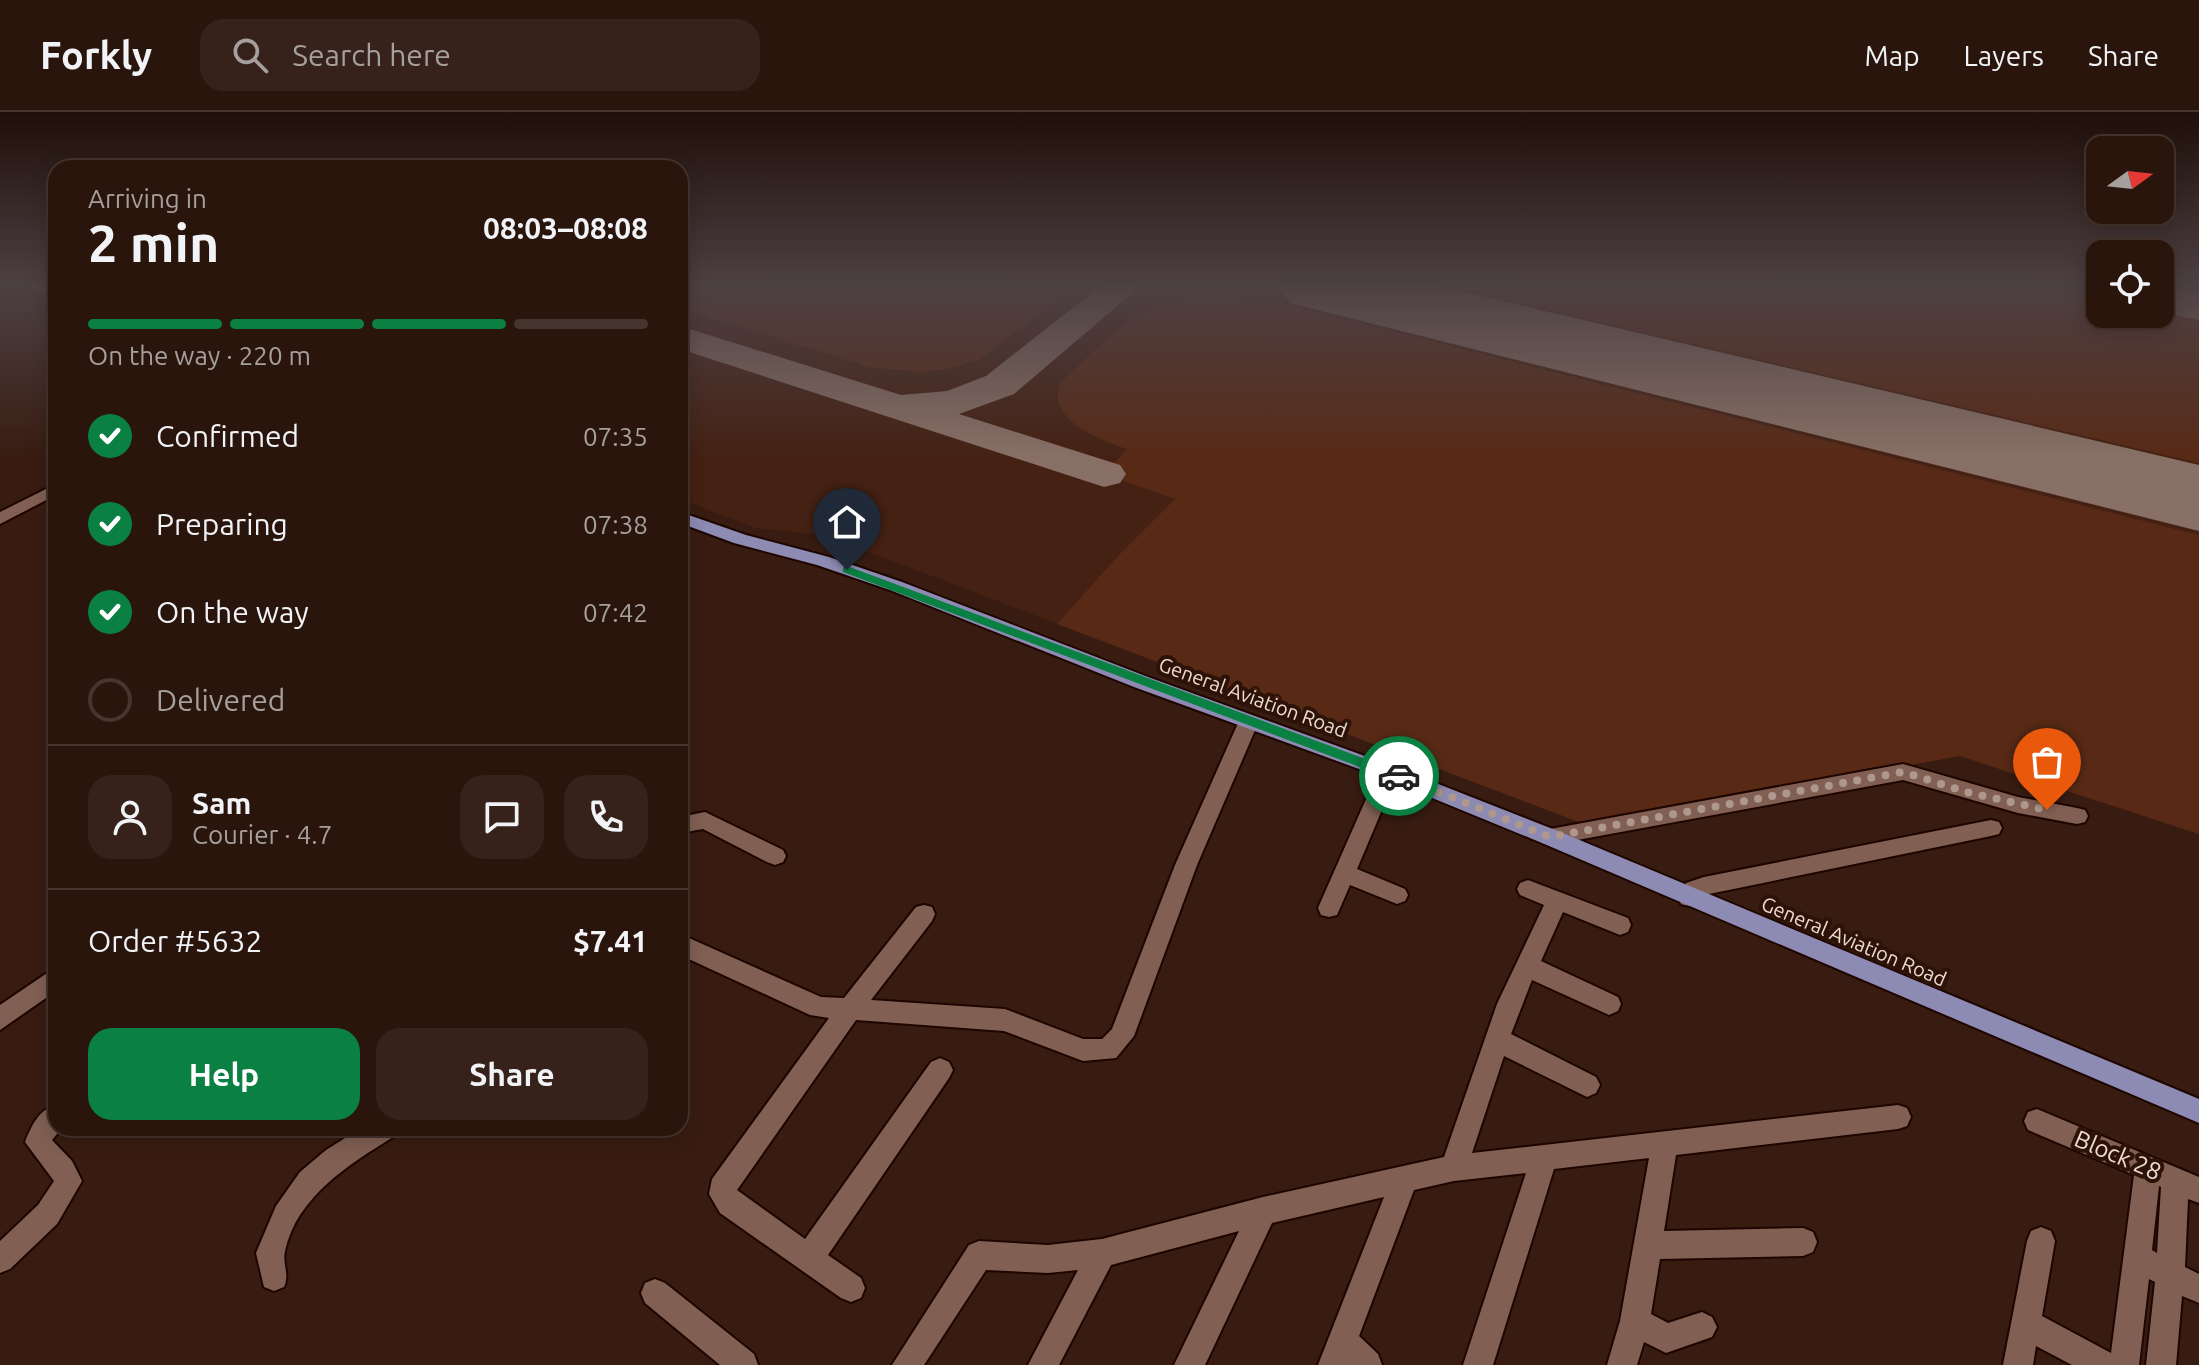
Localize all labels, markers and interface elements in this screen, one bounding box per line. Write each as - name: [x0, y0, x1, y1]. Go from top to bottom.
- search box: [200, 19, 760, 91]
- icon: search: [228, 33, 272, 77]
- text: Forkly: [40, 34, 152, 76]
- text: Search here: [292, 38, 451, 72]
- text: Map: [1864, 40, 1920, 71]
- text: Layers: [1964, 40, 2044, 71]
- text: Share: [2088, 40, 2159, 71]
- north arrow: [2086, 136, 2174, 224]
- map controls: [2086, 136, 2174, 328]
- text: Arriving in: [88, 184, 207, 213]
- text: 08:03–08:08: [483, 211, 648, 245]
- text: 2 min: [88, 214, 219, 272]
- button: locate: [2086, 240, 2174, 328]
- text: On the way · 220 m: [88, 341, 311, 370]
- icon: check: [88, 414, 132, 458]
- text: Confirmed: [156, 419, 299, 453]
- text: 07:35: [583, 422, 648, 451]
- pin: [813, 488, 881, 570]
- icon: home: [825, 500, 869, 544]
- icon: check: [88, 502, 132, 546]
- text: Preparing: [156, 507, 288, 541]
- text: 07:38: [583, 510, 648, 539]
- icon: check: [88, 590, 132, 634]
- text: On the way: [156, 595, 309, 629]
- text: 07:42: [583, 598, 648, 627]
- street label: General Aviation Road: [1156, 652, 1350, 742]
- text: Delivered: [156, 683, 285, 717]
- pin: [2013, 728, 2081, 810]
- courier: [1359, 736, 1439, 816]
- icon: bag: [2025, 740, 2069, 784]
- icon: car: [1377, 754, 1421, 798]
- button: person: [88, 775, 172, 859]
- button: chat: [460, 775, 544, 859]
- button: phone: [564, 775, 648, 859]
- text: Sam: [192, 786, 251, 820]
- text: Courier · 4.7: [192, 820, 332, 849]
- street label: General Aviation Road: [1758, 892, 1950, 990]
- text: Order #5632: [88, 924, 262, 958]
- text: $7.41: [573, 924, 648, 958]
- button: Help: [88, 1028, 360, 1120]
- button: Share: [376, 1028, 648, 1120]
- street label: Block 28: [2071, 1125, 2165, 1185]

